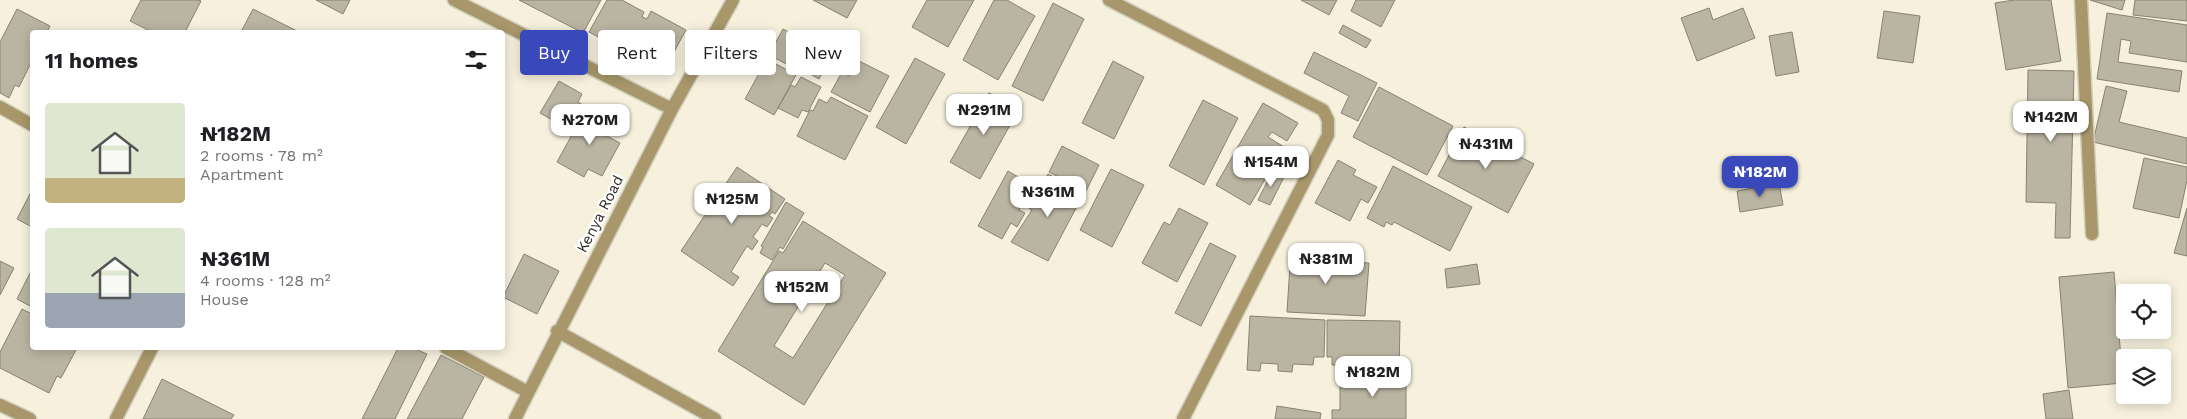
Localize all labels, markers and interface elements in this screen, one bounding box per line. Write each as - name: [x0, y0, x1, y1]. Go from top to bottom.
- chip: Buy: [520, 30, 588, 75]
- chip: Rent: [598, 30, 675, 75]
- chip: Filters: [685, 30, 776, 75]
- chip: New: [786, 30, 860, 75]
- icon: filters: [462, 46, 490, 74]
- text: 11 homes: [45, 48, 138, 73]
- pin: ₦291M: [949, 94, 1019, 136]
- text: ₦291M: [957, 100, 1011, 119]
- pin: ₦142M: [2016, 100, 2086, 143]
- pin: ₦270M: [555, 104, 625, 146]
- text: ₦142M: [2024, 107, 2078, 126]
- text: ₦270M: [562, 110, 618, 129]
- text: ₦182M: [200, 121, 271, 146]
- icon: home: [85, 123, 145, 183]
- pin: ₦431M: [1451, 128, 1521, 170]
- text: ₦431M: [1459, 134, 1513, 153]
- text: 2 rooms · 78 m²: [200, 146, 323, 165]
- pin: ₦154M: [1236, 146, 1306, 188]
- text: ₦154M: [1244, 152, 1298, 171]
- pin: ₦182M: [1725, 156, 1795, 198]
- text: ₦182M: [1733, 162, 1787, 181]
- text: Apartment: [200, 165, 283, 184]
- street label: Kenya Road: [573, 172, 627, 256]
- pin: ₦361M: [1013, 176, 1083, 218]
- pin: ₦125M: [697, 182, 767, 225]
- text: ₦361M: [1021, 182, 1075, 201]
- text: ₦125M: [705, 189, 759, 208]
- pin: ₦381M: [1291, 242, 1361, 285]
- text: ₦361M: [200, 246, 270, 271]
- icon: home: [85, 248, 145, 308]
- text: ₦381M: [1299, 249, 1353, 268]
- pin: ₦152M: [767, 270, 837, 313]
- text: 4 rooms · 128 m²: [200, 271, 331, 290]
- text: ₦152M: [775, 277, 829, 296]
- map controls: [2116, 284, 2171, 404]
- button: locate: [2116, 284, 2171, 339]
- text: House: [200, 290, 249, 309]
- button: layers: [2116, 349, 2171, 404]
- pin: ₦182M: [1338, 356, 1408, 398]
- text: ₦182M: [1346, 362, 1400, 381]

